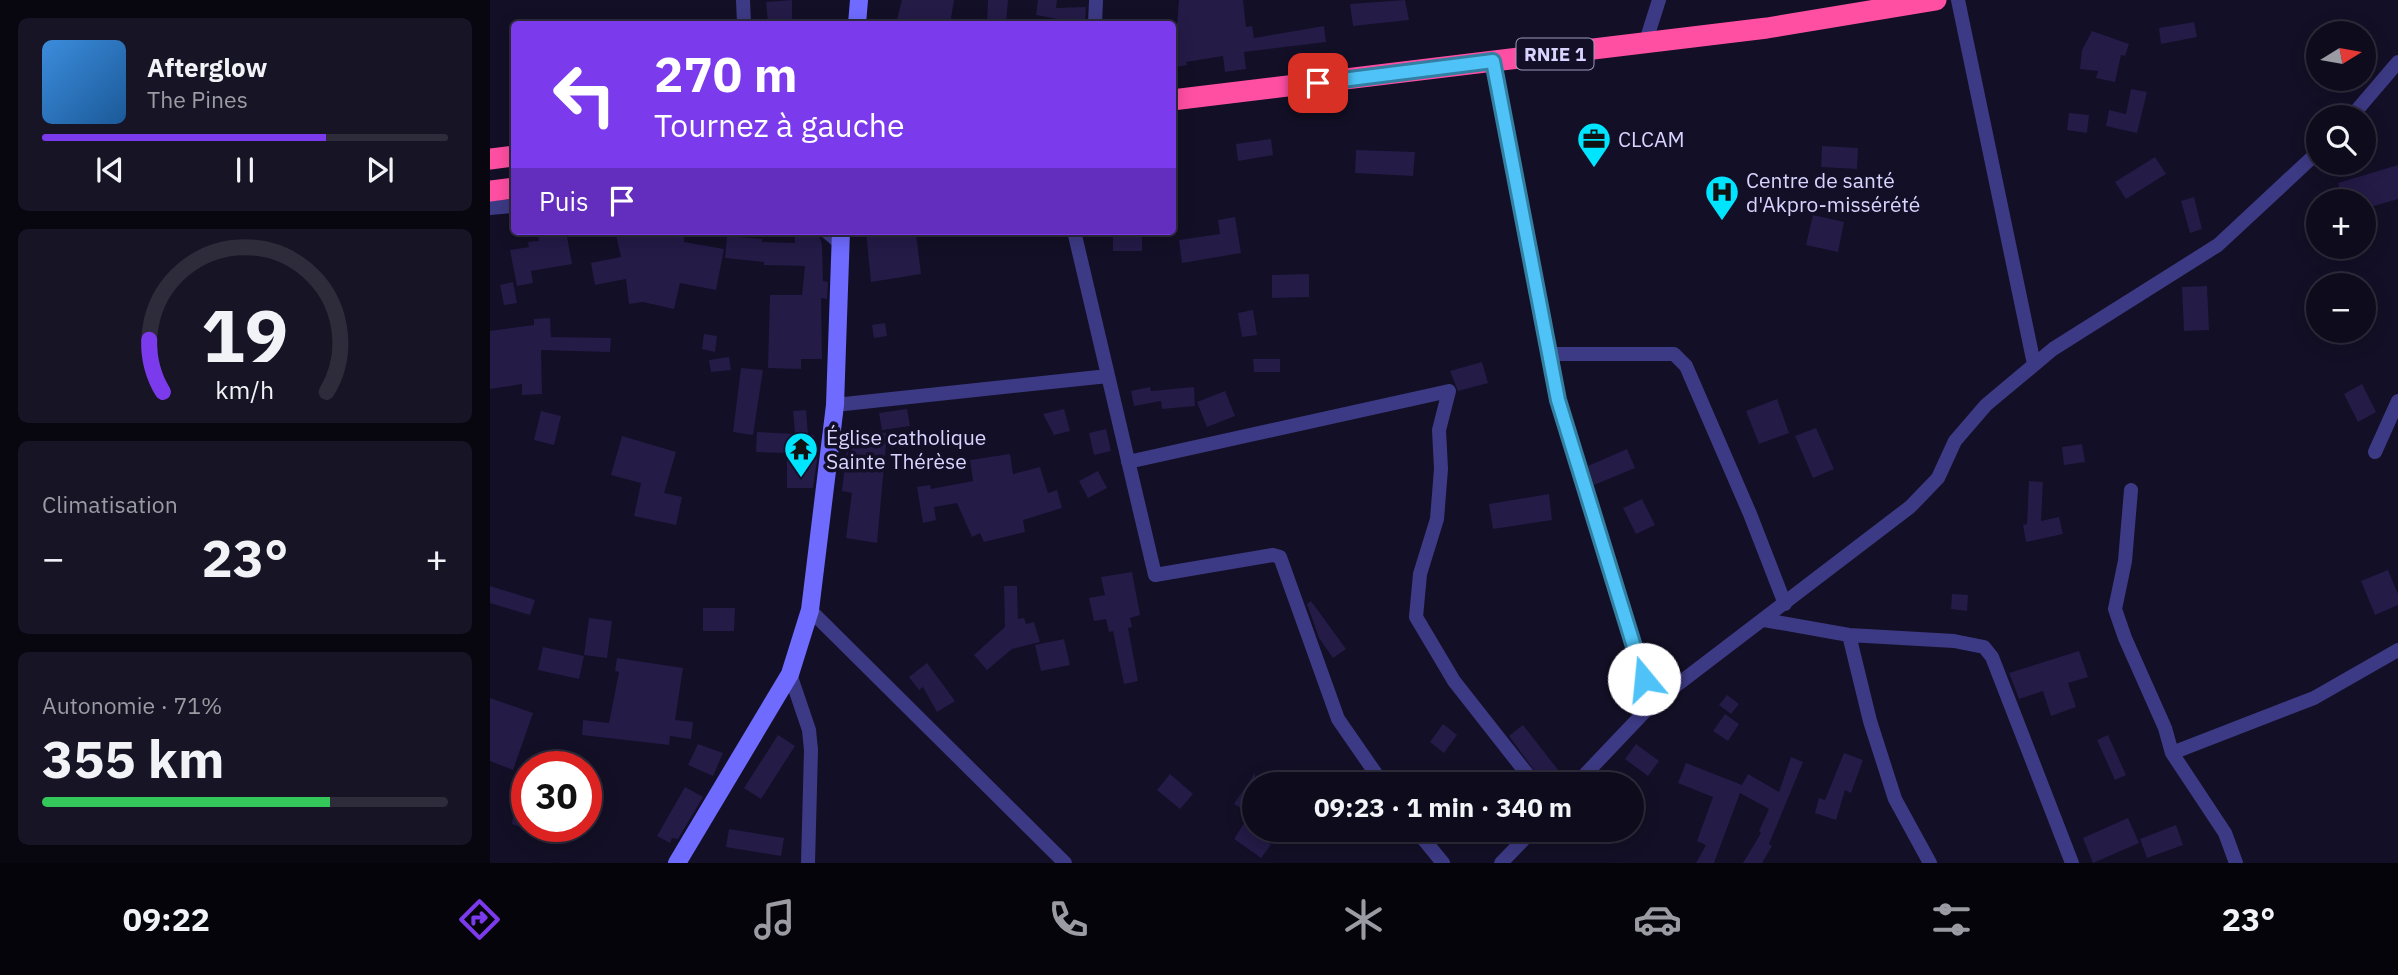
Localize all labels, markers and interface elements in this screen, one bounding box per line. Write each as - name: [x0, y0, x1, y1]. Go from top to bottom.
- north arrow: [2306, 21, 2376, 91]
- map controls: [2306, 21, 2376, 343]
- road number: RNIE 1: [1516, 38, 1594, 70]
- text: 270 m: [654, 42, 798, 105]
- icon: left: [539, 49, 630, 140]
- text: Afterglow: [147, 50, 267, 84]
- pin: [1288, 53, 1348, 113]
- icon: arrive: [1299, 64, 1337, 102]
- text: The Pines: [147, 84, 248, 114]
- text: Tournez à gauche: [654, 104, 905, 146]
- button: search: [2306, 105, 2376, 175]
- office icon: CLCAM: [1575, 120, 1613, 169]
- place label: CLCAM: [1618, 125, 1685, 153]
- icon: previous: [91, 151, 129, 189]
- icon: pause: [226, 151, 264, 189]
- icon: next: [361, 151, 399, 189]
- place label: Centre de santé d'Akpro-missérété: [1746, 166, 1920, 218]
- hospital icon: Centre de santé d'Akpro-missérété: [1703, 173, 1741, 222]
- icon: arrive: [603, 182, 641, 220]
- text: Puis: [539, 184, 589, 218]
- button: +: [2306, 189, 2376, 259]
- button: −: [2306, 273, 2376, 343]
- text: 19: [201, 287, 289, 382]
- text: km/h: [216, 373, 274, 406]
- place label: Église catholique Sainte Thérèse: [826, 423, 986, 475]
- temple icon: Église catholique Sainte Thérèse: [782, 430, 820, 479]
- text: Climatisation: [42, 489, 178, 519]
- text: 23°: [202, 524, 288, 591]
- text: −: [42, 533, 65, 582]
- text: +: [425, 533, 448, 582]
- position arrow: [1607, 642, 1681, 716]
- text: Autonomie · 71%: [42, 690, 222, 720]
- text: 355 km: [42, 725, 224, 792]
- speed limit sign: 30: [511, 751, 602, 842]
- text: 09:23 · 1 min · 340 m: [1314, 790, 1572, 824]
- icon: directions: [455, 895, 504, 944]
- icon: music: [750, 895, 799, 944]
- icon: phone: [1044, 895, 1093, 944]
- icon: climate: [1339, 895, 1388, 944]
- icon: car: [1633, 895, 1682, 944]
- icon: filters: [1927, 895, 1976, 944]
- text: 09:22: [123, 898, 210, 940]
- text: 23°: [2222, 898, 2275, 940]

